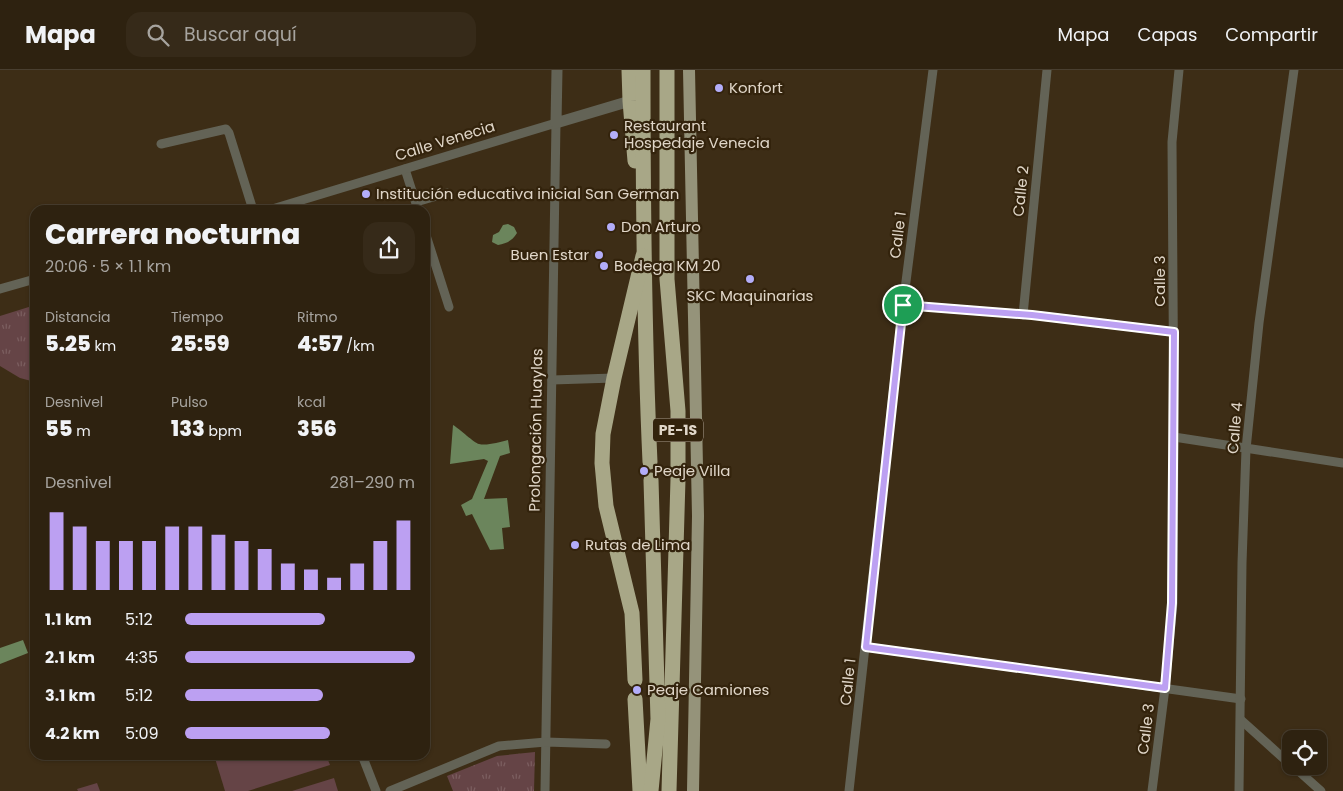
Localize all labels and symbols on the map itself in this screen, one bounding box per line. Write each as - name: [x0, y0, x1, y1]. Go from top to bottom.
- place label: Konfort: [729, 77, 783, 98]
- marker: Konfort: [713, 82, 725, 94]
- street label: Calle Venecia: [392, 115, 498, 166]
- place label: Restaurant Hospedaje Venecia: [624, 115, 770, 153]
- marker: Restaurant Hospedaje Venecia: [608, 129, 620, 141]
- street label: Calle 2: [1007, 164, 1034, 217]
- place label: Institución educativa inicial San German: [376, 183, 679, 204]
- marker: Institución educativa inicial San German: [360, 188, 372, 200]
- street label: Calle 1: [884, 210, 911, 260]
- place label: Don Arturo: [621, 216, 701, 237]
- marker: Don Arturo: [605, 221, 617, 233]
- place label: Buen Estar: [511, 244, 589, 265]
- marker: Buen Estar: [593, 249, 605, 261]
- place label: Bodega KM 20: [614, 255, 720, 276]
- street label: Calle 3: [1149, 255, 1170, 307]
- marker: Bodega KM 20: [598, 260, 610, 272]
- marker: SKC Maquinarias: [744, 273, 756, 285]
- pin: [882, 284, 924, 326]
- place label: SKC Maquinarias: [687, 285, 814, 306]
- street label: Prolongación Huaylas: [524, 348, 547, 512]
- street label: Calle 4: [1222, 401, 1247, 455]
- road number: PE-1S: [653, 418, 703, 442]
- place label: Peaje Villa: [654, 460, 731, 481]
- marker: Peaje Villa: [638, 465, 650, 477]
- place label: Rutas de Lima: [585, 534, 690, 555]
- marker: Rutas de Lima: [569, 539, 581, 551]
- street label: Calle 1: [835, 657, 860, 707]
- place label: Peaje Camiones: [647, 679, 770, 700]
- marker: Peaje Camiones: [631, 684, 643, 696]
- street label: Calle 3: [1132, 702, 1159, 756]

